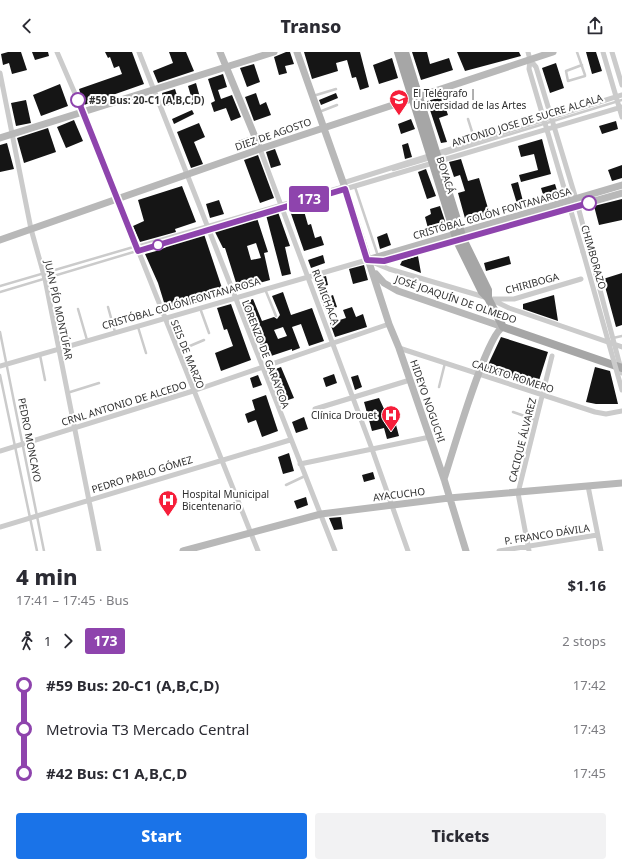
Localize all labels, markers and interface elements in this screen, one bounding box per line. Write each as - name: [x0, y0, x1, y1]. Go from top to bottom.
- text: Transo: [281, 14, 341, 38]
- icon: back: [16, 15, 38, 37]
- icon: share: [584, 15, 606, 37]
- place label: El Telégrafo | Universidad de las Artes: [413, 86, 527, 112]
- school or university icon: El Telégrafo | Universidad de las Artes: [388, 88, 410, 116]
- street label: ANTONIO JOSE DE SUCRE ALCALA: [450, 90, 605, 150]
- marker: #59 Bus: 20-C1 (A,B,C,D): [70, 92, 86, 108]
- place label: #59 Bus: 20-C1 (A,B,C,D): [89, 93, 205, 107]
- street label: DIEZ DE AGOSTO: [233, 114, 313, 154]
- street label: BOYACÁ: [433, 155, 459, 196]
- street label: CRISTÓBAL COLÓN FONTANAROSA: [411, 183, 573, 242]
- line badge: 173: [286, 186, 332, 212]
- text: 173: [297, 189, 321, 208]
- unlabelled marker: [581, 195, 597, 211]
- street label: CHIMBORAZO: [578, 223, 610, 291]
- unlabelled marker: [152, 239, 164, 251]
- street label: JUAN PÍO MONTÚFAR: [41, 258, 77, 362]
- street label: RUMICHACA: [309, 267, 343, 327]
- street label: CHIRIBOGA: [504, 269, 561, 297]
- street label: JOSÉ JOAQUÍN DE OLMEDO: [392, 271, 519, 326]
- street label: CRISTÓBAL COLÓN FONTANAROSA: [100, 273, 262, 332]
- street label: LORENZO DE GARAYCOA: [239, 298, 293, 411]
- street label: SEIS DE MARZO: [168, 317, 208, 391]
- street label: CALIXTO ROMERO: [470, 356, 556, 396]
- street label: HIDEYO NOGUCHI: [407, 358, 449, 444]
- street label: CRNL ANTONIO DE ALCEDO: [60, 377, 189, 429]
- street label: CACIQUE ÁLVAREZ: [505, 396, 539, 484]
- street label: PEDRO MONCAYO: [15, 397, 45, 483]
- hospital icon: Clínica Drouet: [380, 404, 402, 432]
- place label: Clínica Drouet: [311, 408, 377, 422]
- street label: PEDRO PABLO GÓMEZ: [90, 452, 194, 496]
- street label: AYACUCHO: [372, 484, 426, 504]
- place label: Hospital Municipal Bicentenario: [182, 487, 269, 513]
- hospital icon: Hospital Municipal Bicentenario: [157, 489, 179, 517]
- street label: P. FRANCO DÁVILA: [503, 520, 591, 548]
- text: 4 min: [16, 561, 77, 591]
- text: $1.16: [567, 575, 606, 595]
- text: 17:41 – 17:45 · Bus: [16, 591, 129, 609]
- icon: walk: [16, 630, 38, 652]
- icon: forward: [57, 630, 79, 652]
- text: 173: [93, 631, 117, 650]
- text: 1: [44, 632, 51, 650]
- text: 2 stops: [562, 632, 606, 650]
- text: #59 Bus: 20-C1 (A,B,C,D): [46, 675, 219, 695]
- text: 17:42: [573, 676, 606, 694]
- text: Metrovia T3 Mercado Central: [46, 719, 249, 739]
- text: 17:43: [573, 720, 606, 738]
- text: #42 Bus: C1 A,B,C,D: [46, 763, 187, 783]
- text: 17:45: [573, 764, 606, 782]
- button: Start: [16, 813, 307, 859]
- button: Tickets: [315, 813, 606, 859]

